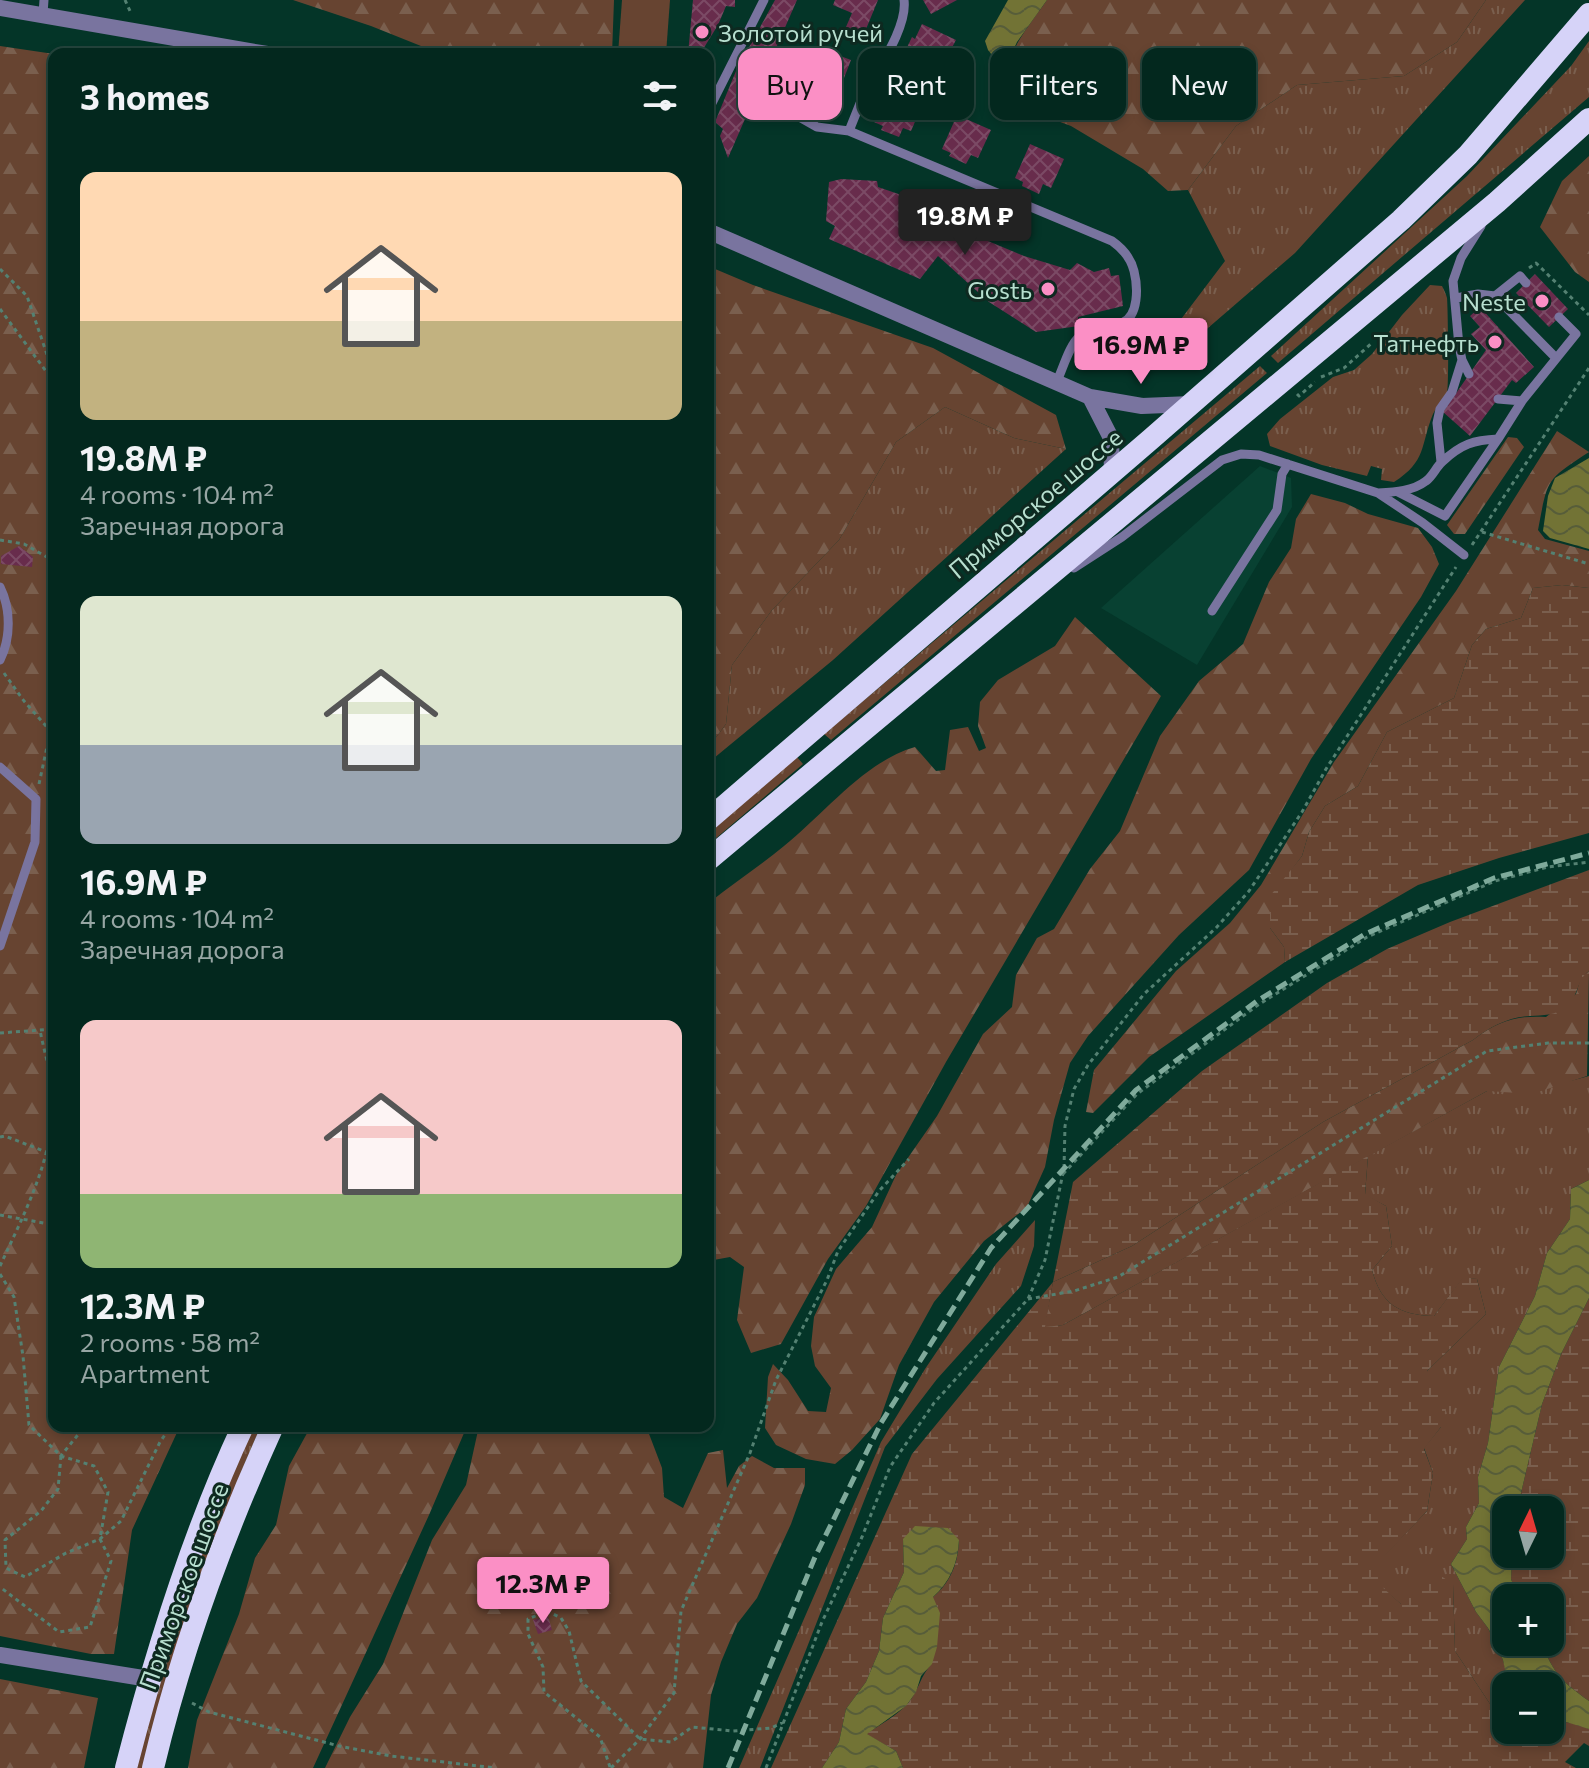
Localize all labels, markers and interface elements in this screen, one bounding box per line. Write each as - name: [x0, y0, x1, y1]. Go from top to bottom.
- place label: Золотой ручей: [718, 18, 883, 47]
- marker: Золотой ручей: [693, 23, 711, 41]
- chip: Buy: [738, 48, 842, 120]
- chip: Rent: [858, 48, 974, 120]
- chip: Filters: [990, 48, 1126, 120]
- chip: New: [1142, 48, 1256, 120]
- icon: filters: [638, 74, 682, 118]
- text: 3 homes: [80, 75, 210, 117]
- pin: 19.8M ₽: [891, 189, 1039, 257]
- text: 19.8M ₽: [916, 199, 1014, 230]
- icon: home: [309, 224, 453, 368]
- place label: Gostь: [967, 275, 1032, 304]
- marker: Gostь: [1039, 280, 1057, 298]
- place label: Neste: [1462, 287, 1526, 316]
- marker: Neste: [1533, 292, 1551, 310]
- pin: 16.9M ₽: [1067, 318, 1215, 386]
- text: 16.9M ₽: [1092, 328, 1190, 359]
- place label: Татнефть: [1373, 328, 1479, 357]
- marker: Татнефть: [1486, 333, 1504, 351]
- street label: Приморское шоссе: [942, 422, 1128, 584]
- text: 19.8M ₽: [80, 436, 207, 478]
- text: 4 rooms · 104 m²: [80, 478, 274, 509]
- text: Заречная дорога: [80, 509, 284, 540]
- icon: home: [309, 648, 453, 792]
- text: 16.9M ₽: [80, 860, 207, 902]
- text: 4 rooms · 104 m²: [80, 902, 274, 933]
- text: Заречная дорога: [80, 933, 284, 964]
- icon: home: [309, 1072, 453, 1216]
- text: 12.3M ₽: [80, 1284, 205, 1326]
- text: 2 rooms · 58 m²: [80, 1326, 260, 1357]
- text: Apartment: [80, 1357, 210, 1388]
- street label: Приморское шоссе: [132, 1479, 234, 1693]
- north arrow: [1492, 1496, 1564, 1568]
- map controls: [1492, 1496, 1564, 1744]
- pin: 12.3M ₽: [469, 1557, 617, 1625]
- text: 12.3M ₽: [495, 1567, 591, 1598]
- button: +: [1492, 1584, 1564, 1656]
- button: −: [1492, 1672, 1564, 1744]

